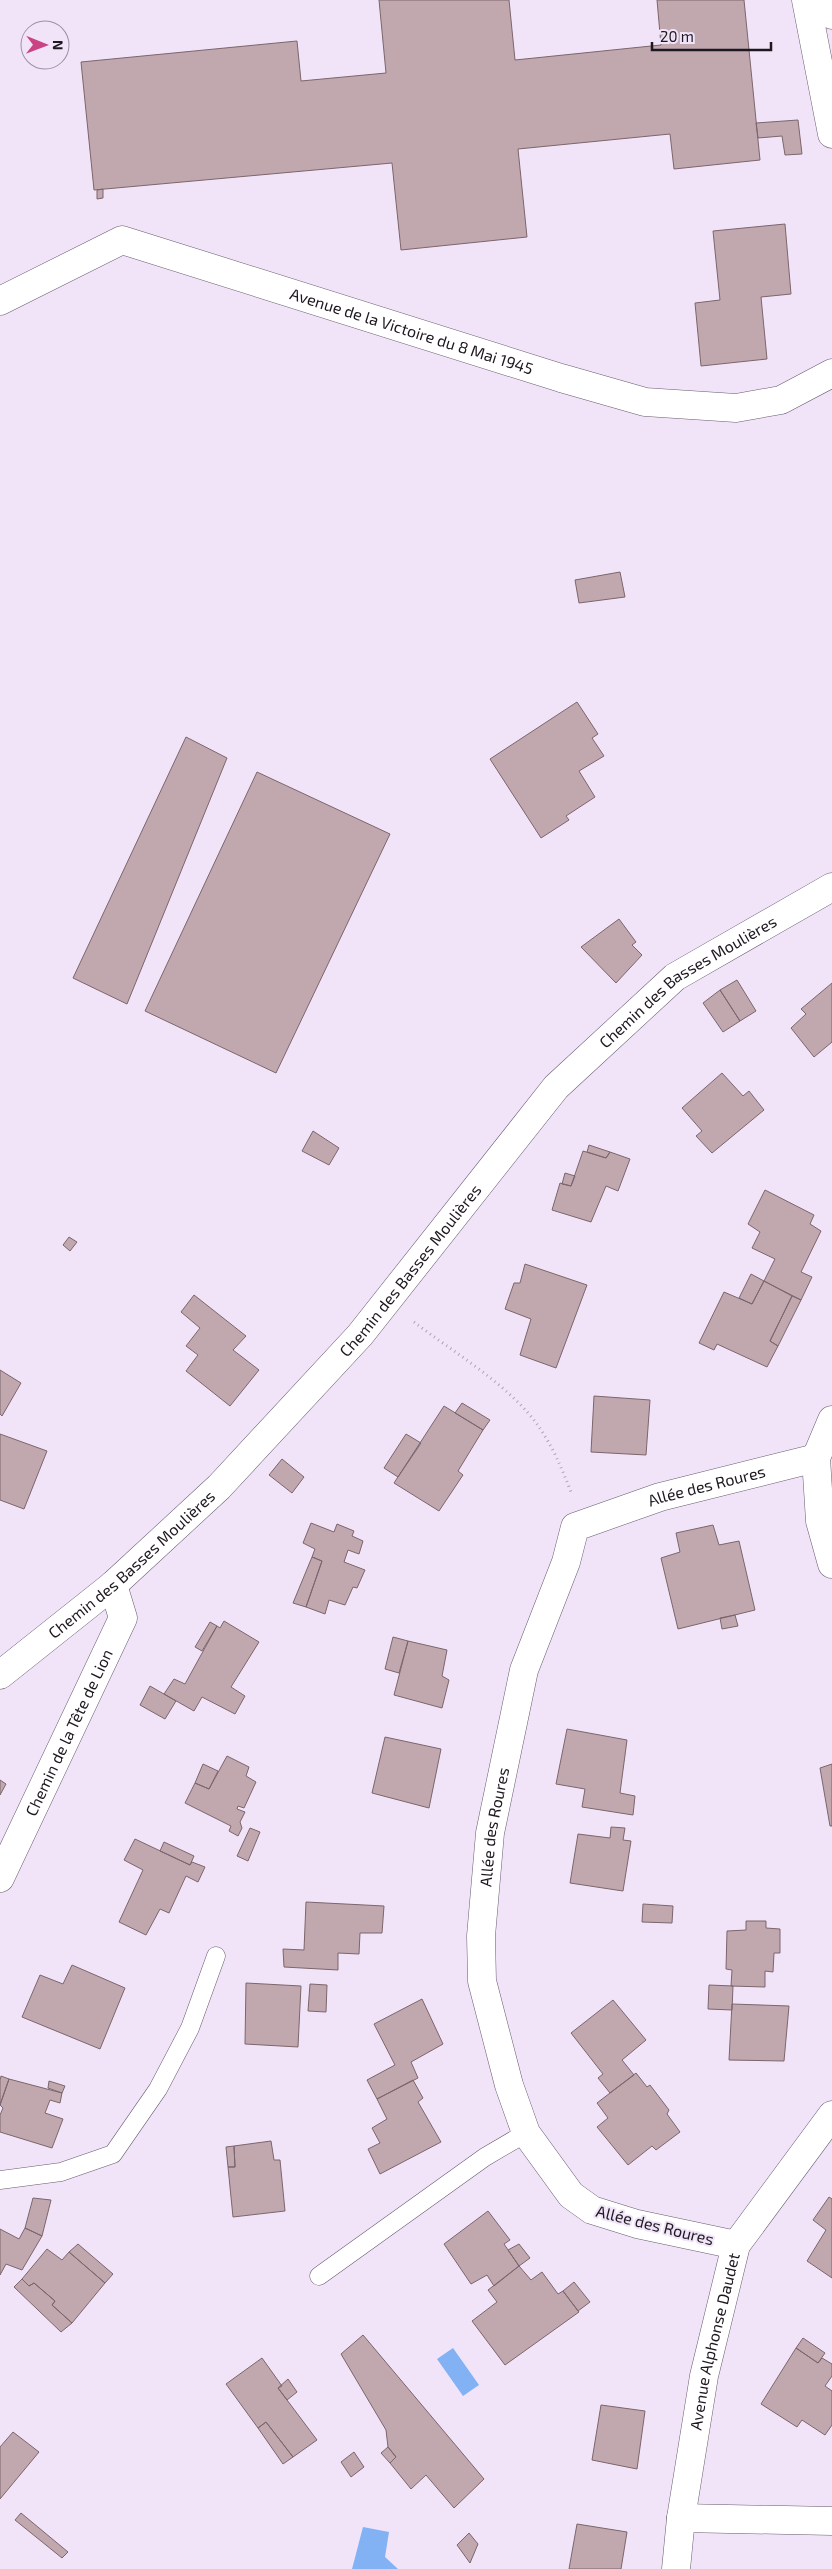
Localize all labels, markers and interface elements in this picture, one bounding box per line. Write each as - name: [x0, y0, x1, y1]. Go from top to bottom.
- north arrow: [20, 20, 70, 70]
- scale bar: [652, 20, 771, 52]
- text: 20 m: [660, 27, 694, 45]
- text: N: [50, 40, 67, 50]
- street label: Avenue de la Victoire du 8 Mai 1945: [288, 283, 536, 378]
- street label: Chemin des Basses Moulières: [595, 911, 780, 1051]
- street label: Chemin des Basses Moulières: [335, 1180, 485, 1360]
- street label: Allée des Roures: [645, 1461, 767, 1510]
- street label: Chemin des Basses Moulières: [44, 1486, 218, 1642]
- street label: Chemin de la Tête de Lion: [21, 1646, 116, 1819]
- street label: Allée des Roures: [475, 1766, 512, 1887]
- street label: Allée des Roures: [594, 2201, 716, 2248]
- street label: Avenue Alphonse Daudet: [685, 2251, 743, 2431]

